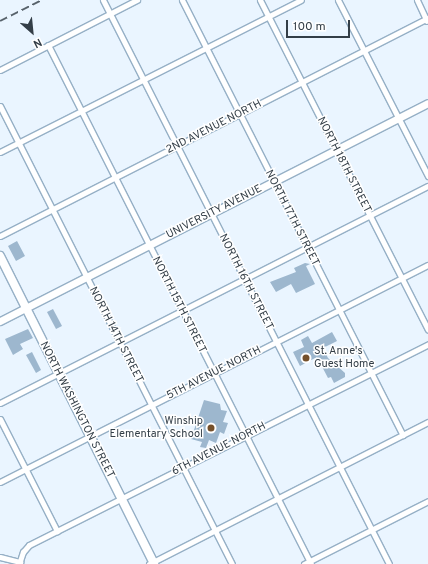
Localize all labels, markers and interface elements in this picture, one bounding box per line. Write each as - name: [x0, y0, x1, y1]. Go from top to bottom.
- north arrow: [12, 12, 52, 52]
- scale bar: [288, 12, 352, 38]
- text: 100 m: [293, 19, 326, 35]
- text: N: [31, 35, 44, 51]
- street label: 2ND AVENUE NORTH: [164, 97, 264, 157]
- street label: NORTH 18TH STREET: [314, 115, 374, 215]
- street label: NORTH 17TH STREET: [262, 168, 322, 268]
- street label: UNIVERSITY AVENUE: [164, 182, 264, 242]
- street label: NORTH 16TH STREET: [216, 232, 276, 332]
- street label: NORTH 15TH STREET: [149, 255, 209, 355]
- street label: NORTH 14TH STREET: [86, 285, 146, 385]
- street label: NORTH WASHINGTON STREET: [37, 339, 117, 481]
- street label: 5TH AVENUE NORTH: [164, 343, 264, 403]
- place label: St. Anne's Guest Home: [314, 345, 375, 371]
- marker: St. Anne's Guest Home: [301, 353, 311, 363]
- place label: Winship Elementary School: [110, 415, 203, 441]
- street label: 6TH AVENUE NORTH: [170, 419, 268, 479]
- marker: Winship Elementary School: [206, 423, 216, 433]

